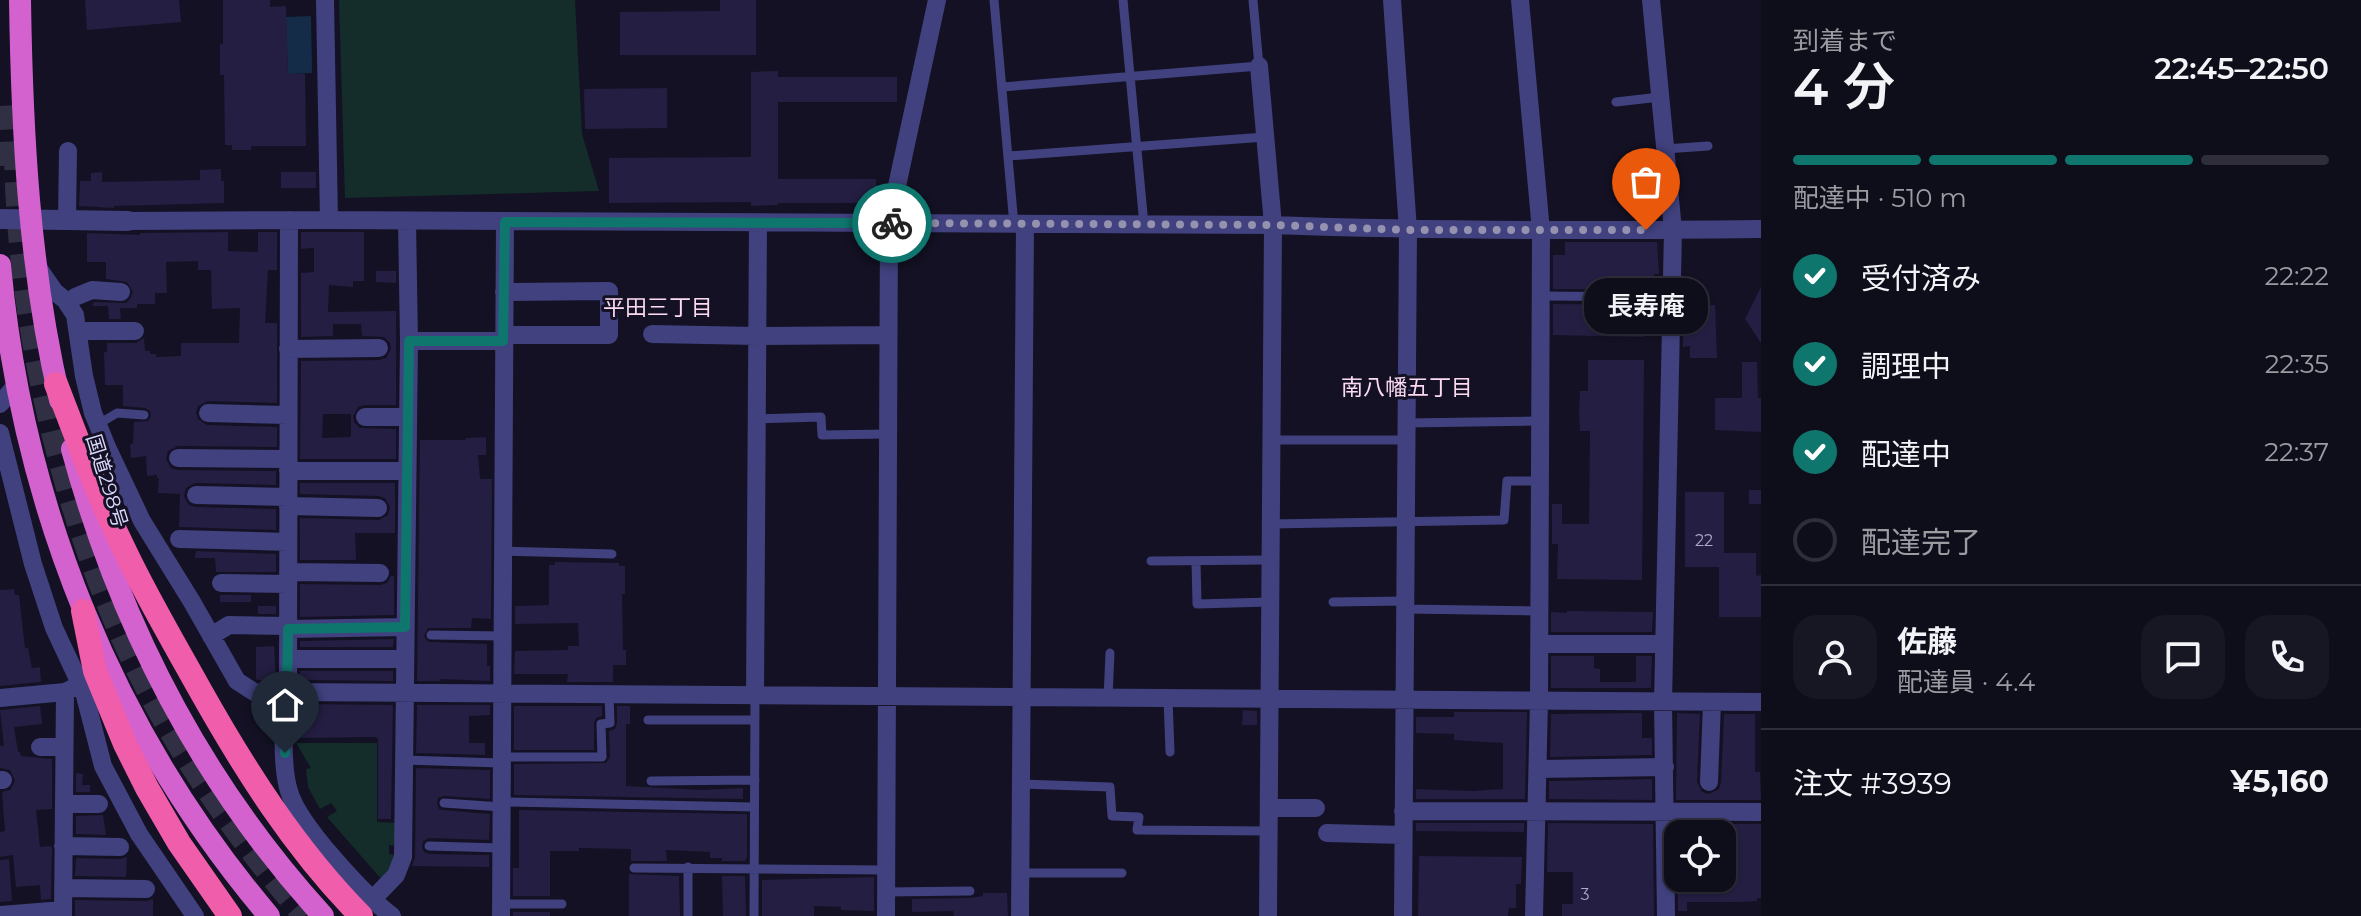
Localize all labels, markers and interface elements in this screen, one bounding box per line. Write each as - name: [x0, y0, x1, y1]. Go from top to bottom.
- text: 到着まで: [1793, 25, 1897, 57]
- text: 22:45–22:50: [2154, 50, 2329, 87]
- text: 4 分: [1793, 55, 1895, 118]
- pin: [1612, 148, 1680, 230]
- icon: bag: [1624, 160, 1668, 204]
- text: 配達中 · 510 m: [1793, 182, 1967, 214]
- courier: [852, 183, 932, 263]
- icon: bike: [870, 201, 914, 245]
- icon: check: [1793, 254, 1837, 298]
- text: 受付済み: [1861, 260, 1981, 297]
- text: 22:22: [2264, 260, 2329, 292]
- callout: 長寿庵: [1584, 278, 1708, 334]
- text: 長寿庵: [1607, 290, 1685, 322]
- district label: 平田三丁目: [603, 294, 713, 321]
- icon: check: [1793, 342, 1837, 386]
- text: 調理中: [1861, 348, 1951, 385]
- text: 22:35: [2265, 348, 2329, 380]
- district label: 南八幡五丁目: [1341, 374, 1473, 401]
- icon: check: [1793, 430, 1837, 474]
- street label: 国道298号: [81, 431, 133, 531]
- text: 配達中: [1861, 436, 1951, 473]
- text: 22:37: [2264, 436, 2329, 468]
- text: 配達完了: [1861, 524, 1981, 561]
- house number: 22: [1695, 531, 1713, 550]
- button: person: [1793, 615, 1877, 699]
- button: chat: [2141, 615, 2225, 699]
- button: phone: [2245, 615, 2329, 699]
- text: 佐藤: [1897, 623, 1957, 660]
- text: 配達員 · 4.4: [1897, 666, 2035, 698]
- pin: [251, 671, 319, 753]
- icon: home: [263, 683, 307, 727]
- text: ¥5,160: [2230, 763, 2329, 800]
- text: 注文 #3939: [1793, 765, 1952, 802]
- map controls: [1664, 820, 1736, 892]
- button: locate: [1664, 820, 1736, 892]
- house number: 3: [1580, 885, 1590, 904]

